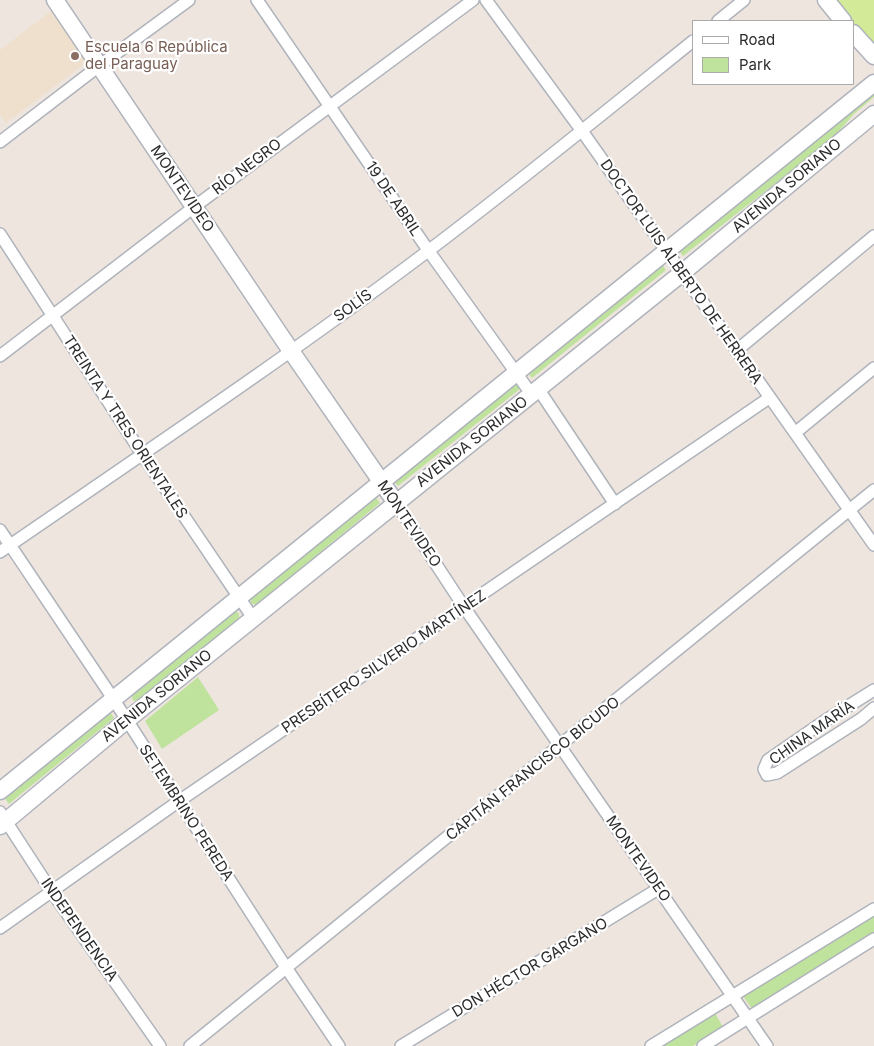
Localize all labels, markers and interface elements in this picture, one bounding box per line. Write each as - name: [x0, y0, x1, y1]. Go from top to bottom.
- legend: [692, 20, 854, 85]
- text: Road: [739, 30, 775, 49]
- place label: Escuela 6 República del Paraguay: [85, 38, 228, 73]
- marker: Escuela 6 República del Paraguay: [69, 50, 81, 62]
- text: Park: [739, 55, 771, 74]
- street label: RÍO NEGRO: [209, 135, 285, 199]
- street label: AVENIDA SORIANO: [729, 135, 845, 237]
- street label: MONTEVIDEO: [146, 142, 218, 236]
- street label: DOCTOR LUIS ALBERTO DE HERRERA: [596, 156, 766, 388]
- street label: 19 DE ABRIL: [361, 158, 425, 240]
- street label: SOLÍS: [330, 286, 376, 326]
- street label: TREINTA Y TRES ORIENTALES: [59, 332, 191, 522]
- street label: AVENIDA SORIANO: [413, 393, 531, 491]
- street label: MONTEVIDEO: [373, 477, 445, 571]
- street label: PRESBÍTERO SILVERIO MARTÍNEZ: [278, 587, 490, 737]
- street label: AVENIDA SORIANO: [98, 646, 216, 746]
- street label: CAPITÁN FRANCISCO BICUDO: [442, 693, 624, 845]
- street label: CHINA MARÍA: [766, 697, 858, 769]
- street label: SETEMBRINO PEREDA: [135, 741, 237, 885]
- street label: MONTEVIDEO: [602, 813, 674, 905]
- street label: INDEPENDENCIA: [37, 875, 121, 985]
- street label: DON HÉCTOR GARGANO: [449, 914, 611, 1022]

